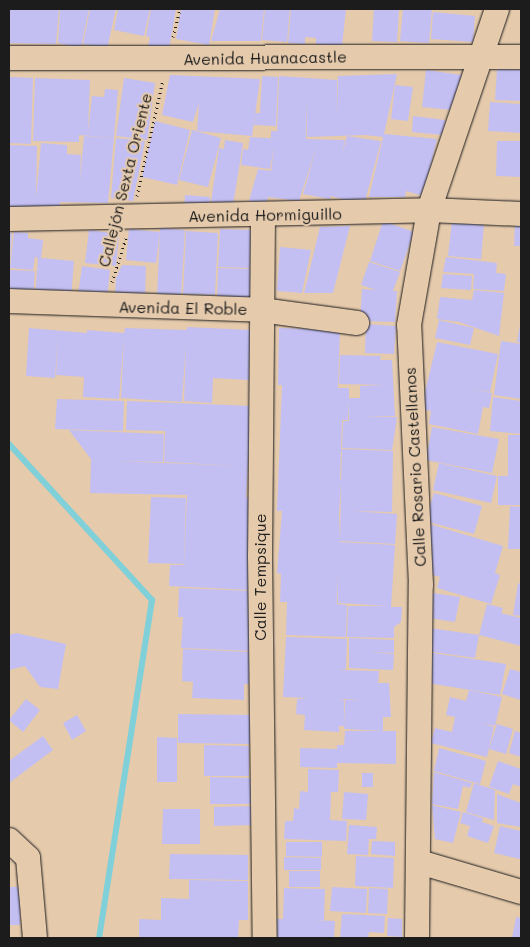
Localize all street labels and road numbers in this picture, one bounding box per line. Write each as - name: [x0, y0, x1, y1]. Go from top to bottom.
- street label: Avenida Huanacastle: [183, 47, 347, 69]
- street label: Callejón Sexta Oriente: [94, 91, 156, 269]
- street label: Avenida Hormiguillo: [188, 204, 342, 226]
- street label: Avenida El Roble: [118, 297, 248, 319]
- street label: Calle Rosario Castellanos: [400, 367, 430, 567]
- street label: Calle Tempsique: [250, 513, 270, 641]

